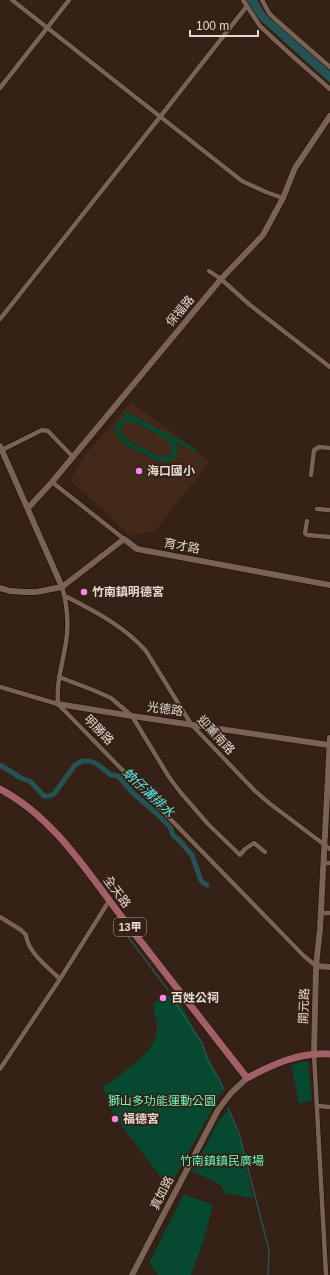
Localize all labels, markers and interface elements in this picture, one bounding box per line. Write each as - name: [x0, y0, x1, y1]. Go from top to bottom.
- scale bar: [190, 12, 258, 38]
- text: 100 m: [196, 19, 229, 33]
- street label: 保福路: [163, 293, 197, 329]
- place label: 海口國小: [147, 464, 195, 478]
- marker: 海口國小: [134, 466, 144, 476]
- street label: 育才路: [163, 536, 201, 556]
- place label: 竹南鎮明德宮: [92, 585, 164, 599]
- marker: 竹南鎮明德宮: [79, 587, 89, 597]
- street label: 光德路: [146, 700, 184, 718]
- street label: 明勝路: [81, 712, 117, 748]
- street label: 迎薰南路: [195, 713, 237, 757]
- water label: 蚋仔溝排水: [120, 765, 178, 821]
- street label: 全天路: [101, 873, 133, 911]
- road number: 13甲: [114, 918, 146, 936]
- street label: 開元路: [296, 988, 312, 1024]
- place label: 百姓公祠: [171, 991, 219, 1005]
- marker: 百姓公祠: [158, 993, 168, 1003]
- park label: 獅山多功能運動公園: [108, 1094, 216, 1108]
- place label: 福德宮: [123, 1112, 159, 1126]
- marker: 福德宮: [110, 1114, 120, 1124]
- park label: 竹南鎮鎮民廣場: [180, 1154, 264, 1168]
- street label: 真如路: [148, 1174, 176, 1212]

